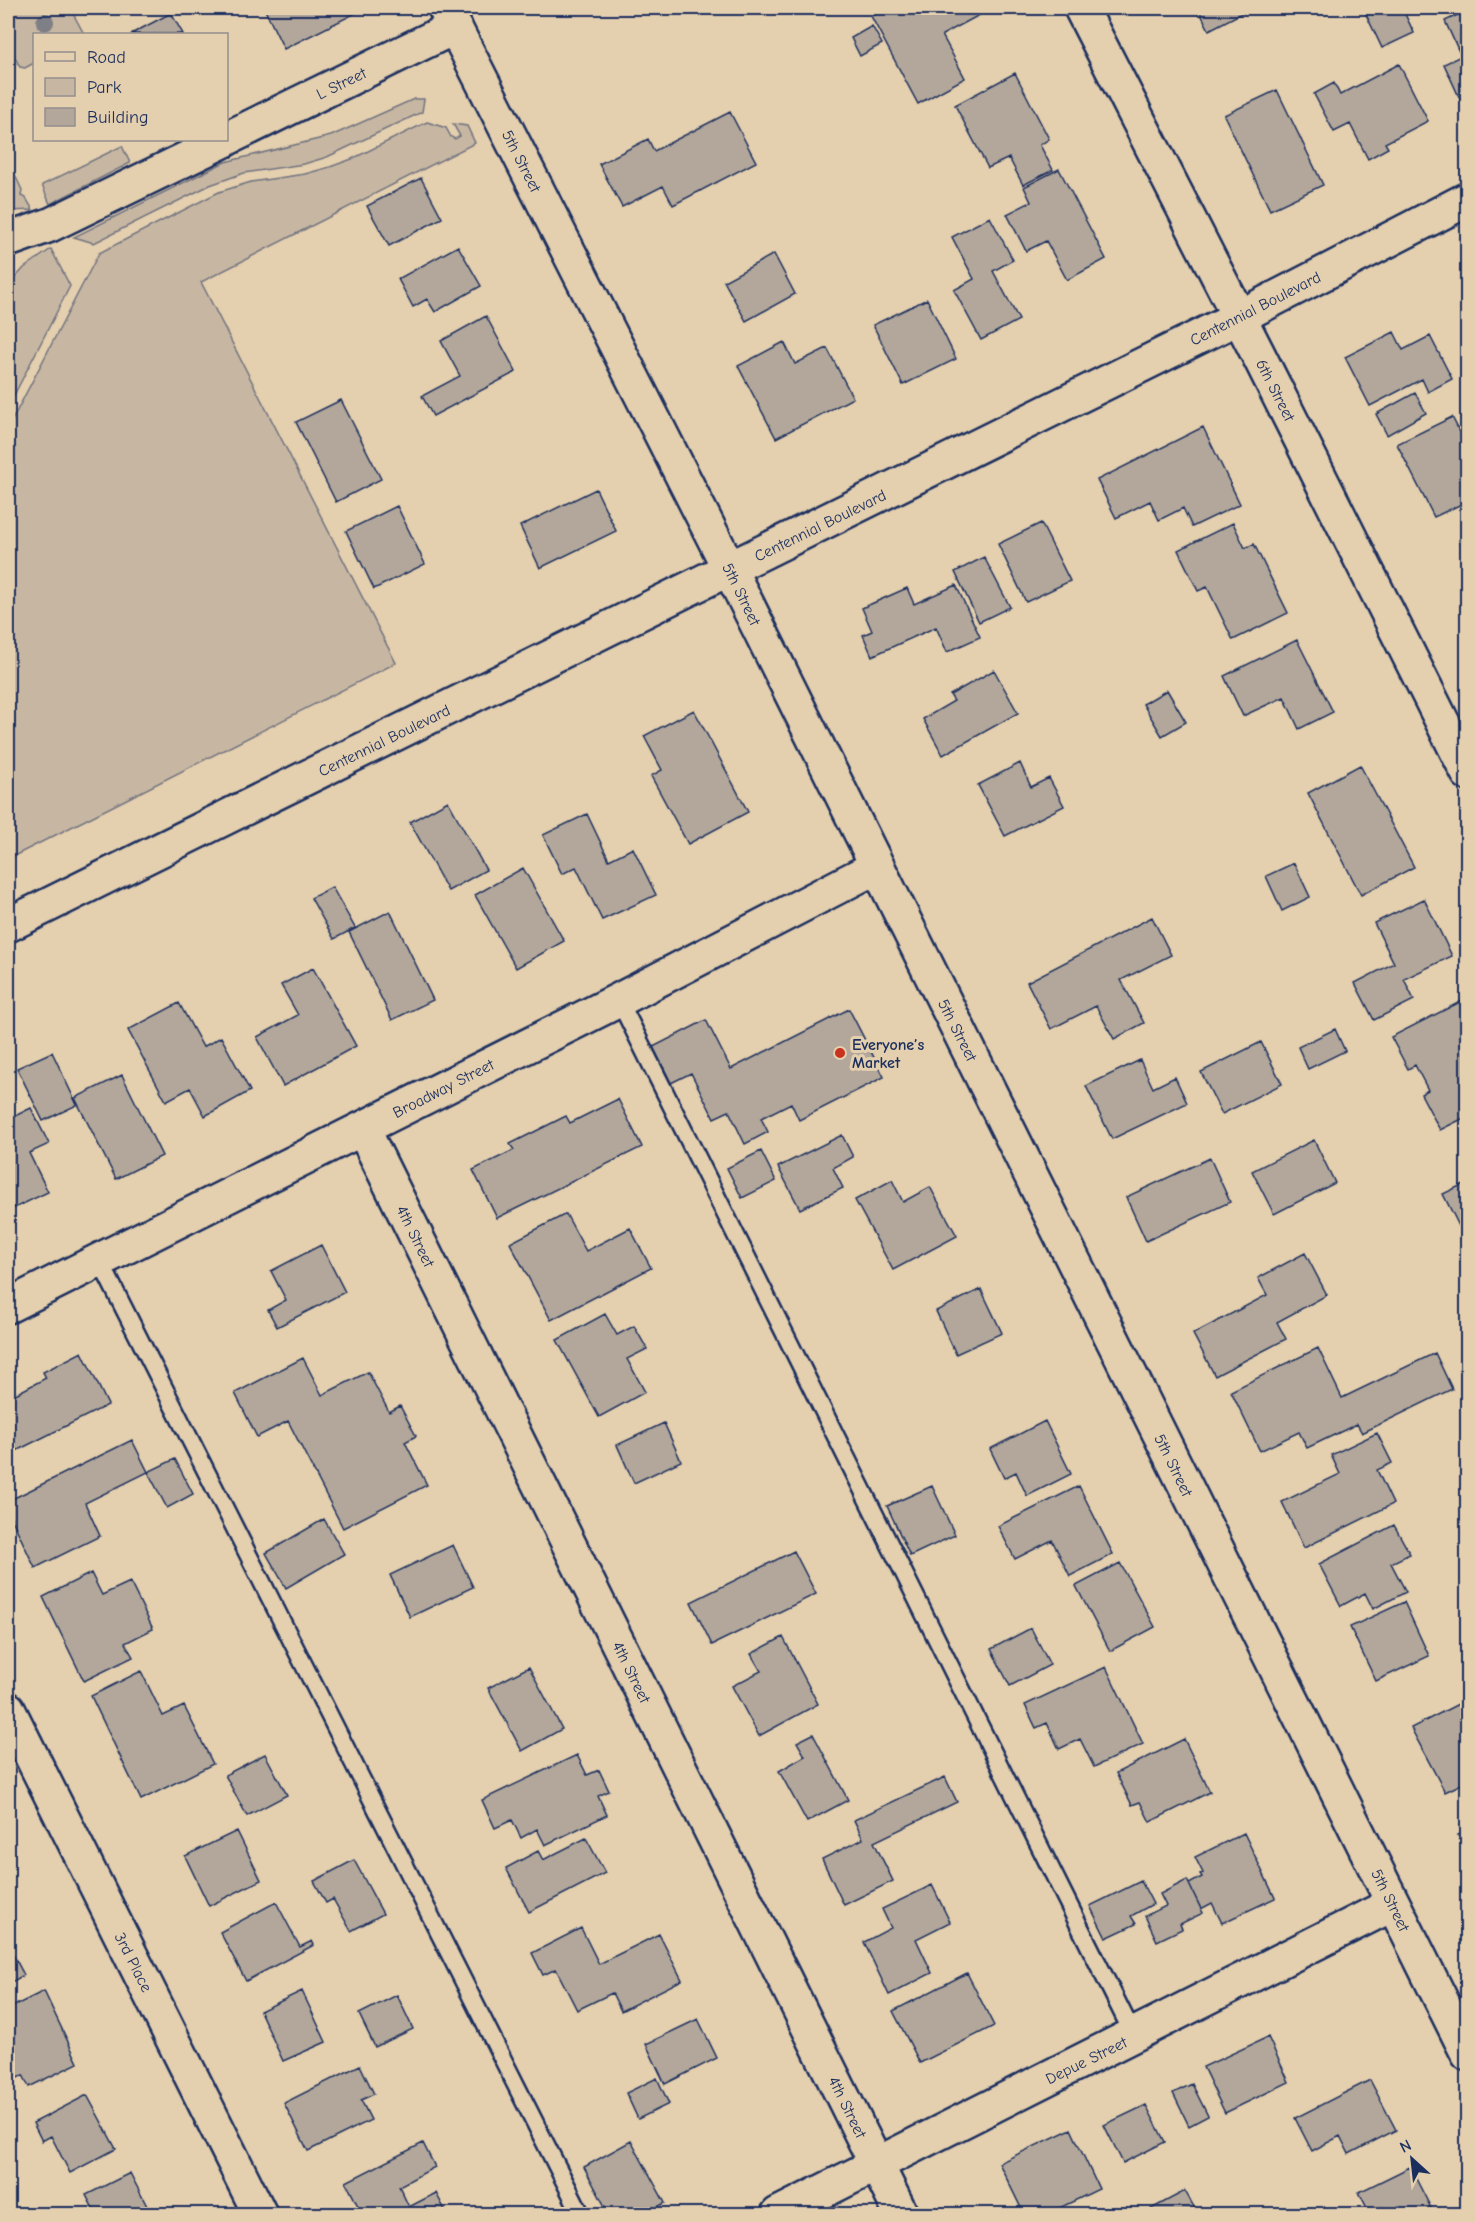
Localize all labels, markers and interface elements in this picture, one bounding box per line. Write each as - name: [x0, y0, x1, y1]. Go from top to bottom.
- legend: [33, 33, 228, 141]
- text: Road: [87, 47, 126, 68]
- street label: L Street: [313, 64, 370, 104]
- text: Park: [87, 77, 122, 98]
- text: Building: [87, 107, 149, 128]
- street label: 5th Street: [498, 127, 545, 196]
- street label: Centennial Boulevard: [1187, 268, 1324, 350]
- street label: 6th Street: [1252, 356, 1299, 425]
- street label: Centennial Boulevard: [752, 486, 889, 566]
- street label: 5th Street: [718, 560, 764, 629]
- street label: Centennial Boulevard: [316, 701, 453, 781]
- street label: 5th Street: [934, 996, 981, 1065]
- place label: Everyone’s Market: [852, 1036, 924, 1072]
- marker: Everyone’s Market: [833, 1046, 847, 1060]
- street label: Broadway Street: [390, 1055, 498, 1122]
- street label: 4th Street: [392, 1203, 438, 1271]
- street label: 5th Street: [1150, 1431, 1196, 1500]
- street label: 4th Street: [608, 1639, 654, 1707]
- street label: 5th Street: [1367, 1866, 1413, 1935]
- street label: 3rd Place: [111, 1930, 156, 1995]
- street label: Depue Street: [1043, 2033, 1130, 2088]
- street label: 4th Street: [824, 2074, 870, 2142]
- north arrow: [1382, 2129, 1442, 2189]
- text: N: [1397, 2136, 1414, 2157]

